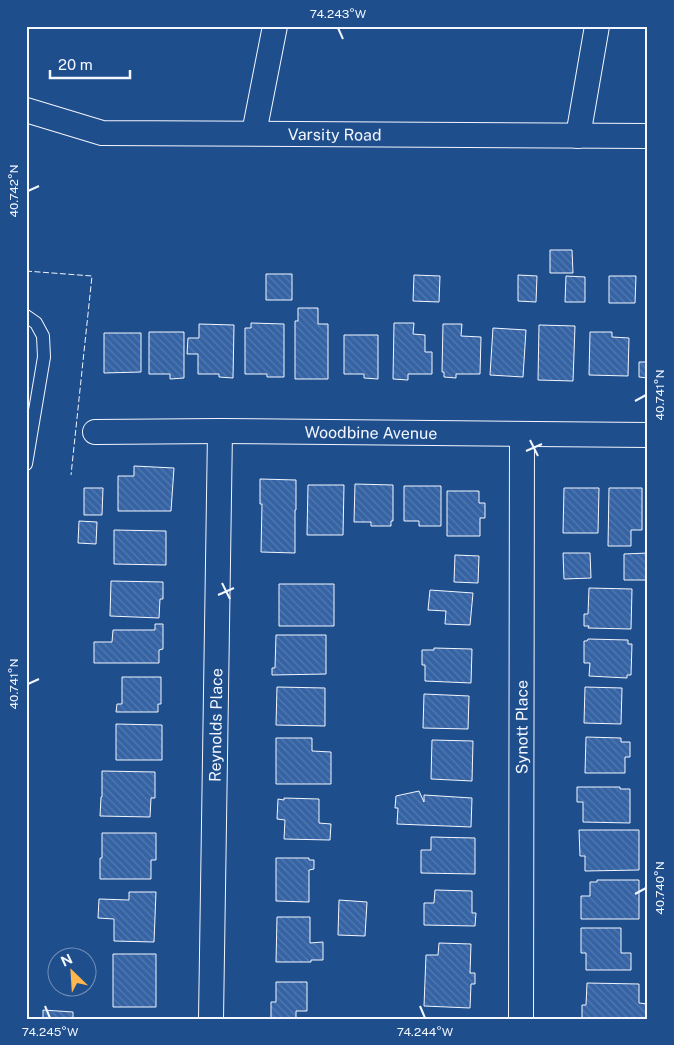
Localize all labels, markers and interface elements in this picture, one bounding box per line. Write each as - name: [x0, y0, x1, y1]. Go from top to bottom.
- text: 74.243°W: [310, 7, 367, 21]
- scale bar: [50, 48, 130, 80]
- text: 20 m: [58, 56, 93, 73]
- street label: Varsity Road: [288, 125, 382, 145]
- text: 40.742°N: [7, 164, 21, 218]
- text: 40.741°N: [653, 370, 667, 420]
- street label: Woodbine Avenue: [304, 423, 438, 443]
- text: 40.741°N: [7, 659, 21, 709]
- street label: Reynolds Place: [206, 668, 226, 782]
- street label: Synott Place: [512, 680, 532, 774]
- text: 40.740°N: [653, 861, 667, 915]
- north arrow: [48, 948, 98, 998]
- text: N: [58, 951, 75, 970]
- text: 74.245°W: [22, 1025, 79, 1039]
- text: 74.244°W: [397, 1025, 454, 1039]

